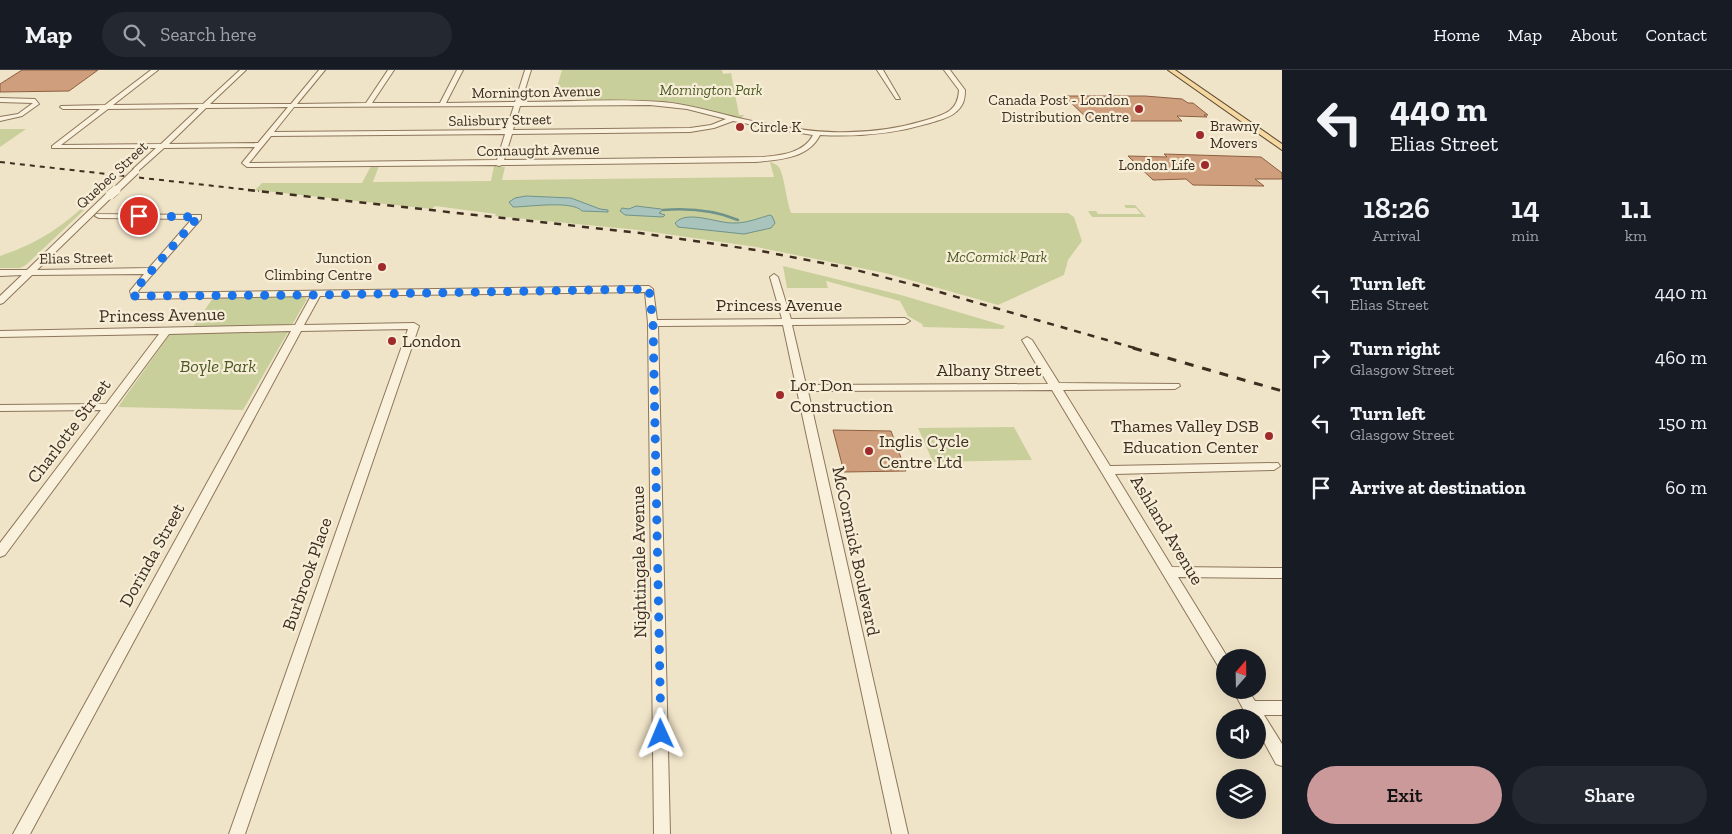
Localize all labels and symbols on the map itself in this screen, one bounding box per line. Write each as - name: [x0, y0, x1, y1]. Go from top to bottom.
- park label: Mornington Park: [660, 81, 763, 99]
- street label: Mornington Avenue: [471, 82, 601, 102]
- place label: Canada Post - London Distribution Centre: [988, 91, 1129, 126]
- marker: Canada Post - London Distribution Centre: [1133, 103, 1145, 115]
- street label: Salisbury Street: [448, 110, 552, 130]
- place label: Brawny Movers: [1210, 117, 1260, 152]
- place label: Circle K: [750, 118, 802, 136]
- marker: Circle K: [734, 121, 746, 133]
- marker: Brawny Movers: [1194, 129, 1206, 141]
- street label: Quebec Street: [72, 137, 152, 213]
- street label: Connaught Avenue: [476, 140, 600, 160]
- place label: London Life: [1118, 156, 1195, 174]
- marker: London Life: [1199, 159, 1211, 171]
- pin: [118, 195, 160, 237]
- street label: Elias Street: [39, 248, 113, 268]
- park label: McCormick Park: [947, 248, 1048, 266]
- place label: Junction Climbing Centre: [264, 249, 372, 284]
- marker: Junction Climbing Centre: [376, 261, 388, 273]
- street label: Princess Avenue: [716, 294, 842, 316]
- street label: Princess Avenue: [99, 303, 225, 327]
- place label: London: [402, 330, 461, 352]
- marker: London: [386, 335, 398, 347]
- park label: Boyle Park: [180, 355, 256, 377]
- street label: Albany Street: [937, 359, 1042, 381]
- street label: Charlotte Street: [23, 374, 116, 488]
- place label: Lor Don Construction: [790, 374, 894, 417]
- marker: Lor Don Construction: [774, 389, 786, 401]
- place label: Thames Valley DSB Education Center: [1111, 415, 1259, 458]
- place label: Inglis Cycle Centre Ltd: [879, 430, 969, 473]
- marker: Thames Valley DSB Education Center: [1263, 430, 1275, 442]
- marker: Inglis Cycle Centre Ltd: [863, 445, 875, 457]
- street label: McCormick Boulevard: [827, 464, 885, 638]
- street label: Ashland Avenue: [1126, 471, 1208, 589]
- street label: Nightingale Avenue: [627, 486, 651, 638]
- street label: Dorinda Street: [115, 499, 190, 611]
- street label: Burbrook Place: [277, 515, 337, 633]
- north arrow: [1216, 649, 1266, 699]
- position arrow: [634, 707, 686, 759]

